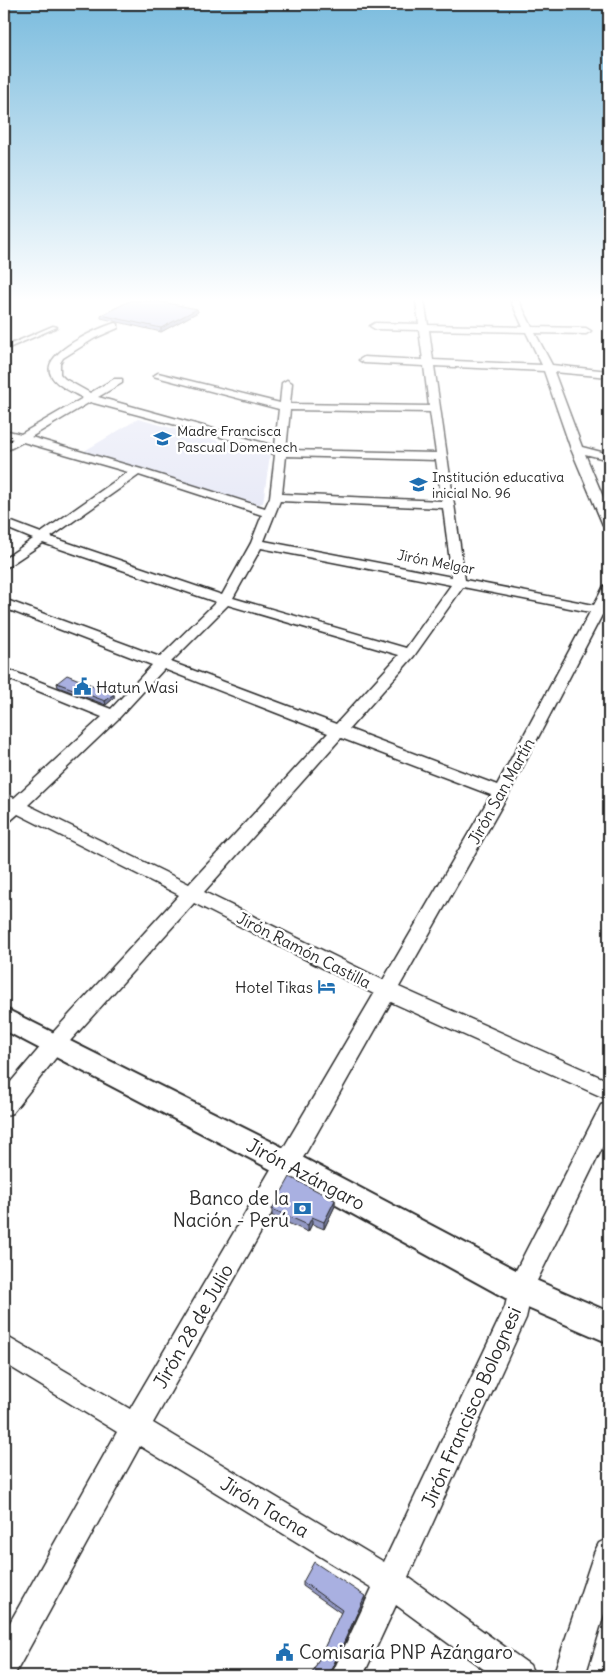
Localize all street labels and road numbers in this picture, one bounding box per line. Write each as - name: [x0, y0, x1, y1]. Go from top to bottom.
- street label: Jirón Melgar: [396, 546, 477, 578]
- street label: Jirón San Martín: [464, 734, 538, 848]
- street label: Jirón Ramón Castilla: [234, 908, 374, 992]
- street label: Jirón Azángaro: [243, 1133, 369, 1215]
- street label: Jirón 28 de Julio: [148, 1260, 238, 1392]
- street label: Jirón Francisco Bolognesi: [416, 1303, 526, 1511]
- street label: Jirón Tacna: [216, 1471, 314, 1543]

